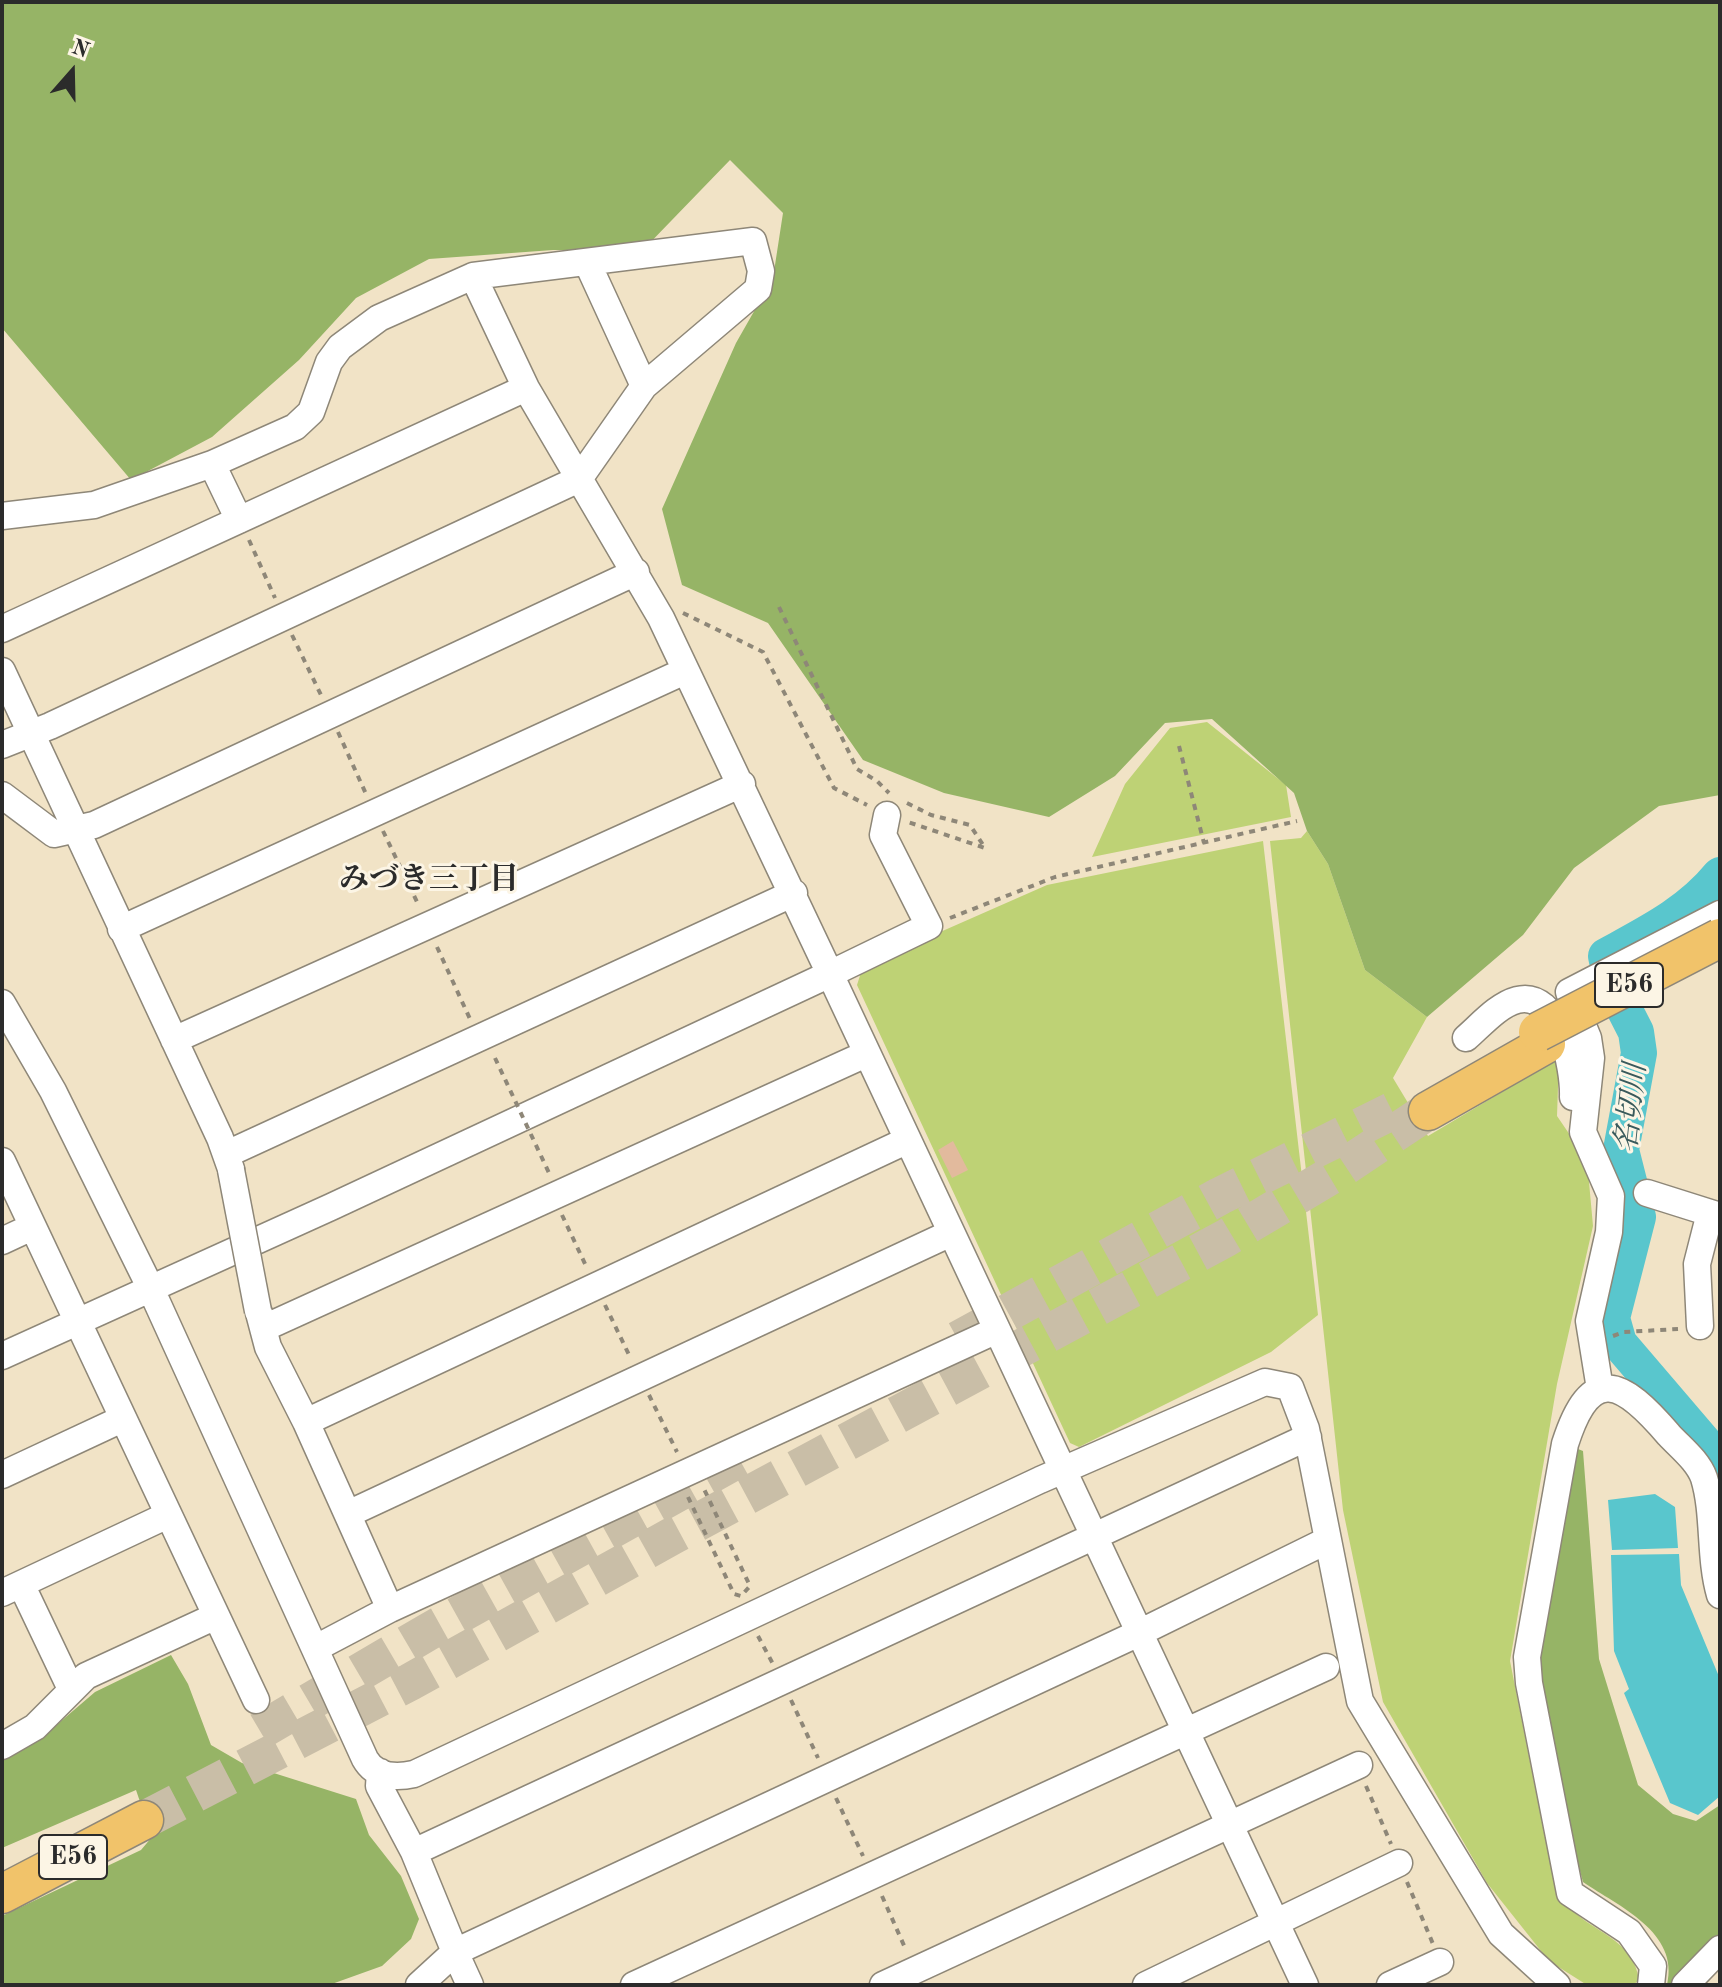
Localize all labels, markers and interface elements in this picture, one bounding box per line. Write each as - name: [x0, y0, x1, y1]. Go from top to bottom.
- north arrow: [32, 32, 112, 112]
- text: N: [69, 36, 92, 63]
- district label: みづき三丁目: [339, 862, 519, 898]
- road number: E56: [1595, 963, 1663, 1007]
- water label: 名切川: [1609, 1061, 1655, 1155]
- road number: E56: [39, 1835, 107, 1879]

